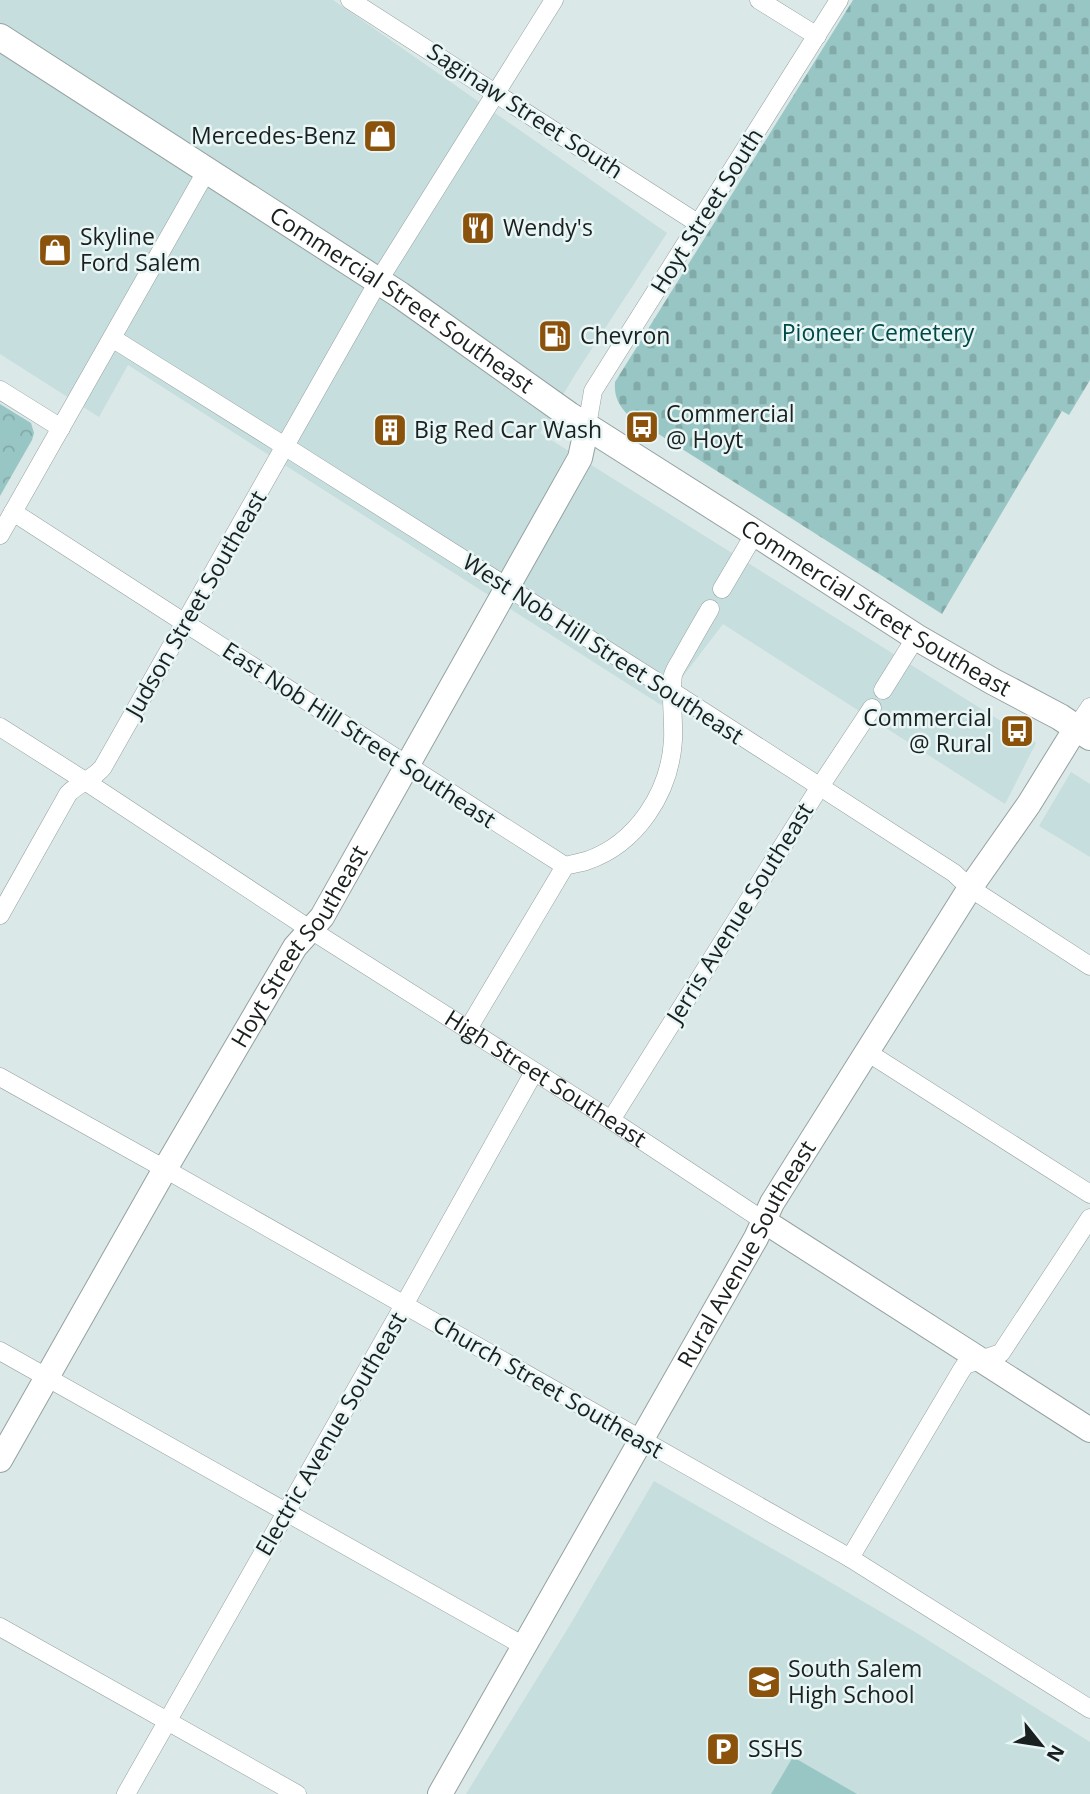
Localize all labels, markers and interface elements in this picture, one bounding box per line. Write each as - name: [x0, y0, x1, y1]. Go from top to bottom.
- street label: Saginaw Street South: [421, 35, 630, 186]
- shop icon: Mercedes-Benz: [361, 117, 399, 155]
- place label: Mercedes-Benz: [191, 119, 356, 151]
- street label: Hoyt Street South: [642, 122, 770, 299]
- street label: Commercial Street Southeast: [264, 198, 541, 400]
- restaurant icon: Wendy's: [459, 209, 497, 247]
- place label: Wendy's: [503, 211, 593, 243]
- place label: Skyline Ford Salem: [80, 220, 201, 278]
- shop icon: Skyline Ford Salem: [36, 231, 74, 269]
- park label: Pioneer Cemetery: [782, 316, 975, 348]
- fuel station icon: Chevron: [536, 317, 574, 355]
- place label: Chevron: [580, 319, 670, 351]
- place label: Commercial @ Hoyt: [666, 397, 795, 455]
- bus stop icon: Commercial @ Hoyt: [623, 408, 661, 446]
- building icon: Big Red Car Wash: [371, 411, 409, 449]
- place label: Big Red Car Wash: [414, 413, 602, 445]
- street label: Judson Street Southeast: [116, 484, 273, 725]
- street label: Commercial Street Southeast: [735, 511, 1017, 703]
- street label: West Nob Hill Street Southeast: [457, 545, 750, 751]
- street label: East Nob Hill Street Southeast: [217, 634, 503, 835]
- place label: Commercial @ Rural: [863, 701, 992, 759]
- bus stop icon: Commercial @ Rural: [998, 712, 1036, 750]
- street label: Jerris Avenue Southeast: [657, 796, 820, 1031]
- street label: Hoyt Street Southeast: [223, 839, 374, 1053]
- street label: High Street Southeast: [439, 1002, 653, 1154]
- street label: Rural Avenue Southeast: [669, 1134, 823, 1373]
- street label: Electric Avenue Southeast: [247, 1306, 413, 1561]
- street label: Church Street Southeast: [427, 1307, 670, 1465]
- place label: South Salem High School: [788, 1652, 922, 1710]
- school or university icon: South Salem High School: [745, 1663, 783, 1701]
- north arrow: [1006, 1710, 1076, 1780]
- parking icon: SSHS: [704, 1730, 742, 1768]
- place label: SSHS: [748, 1732, 803, 1764]
- text: N: [1041, 1740, 1071, 1767]

